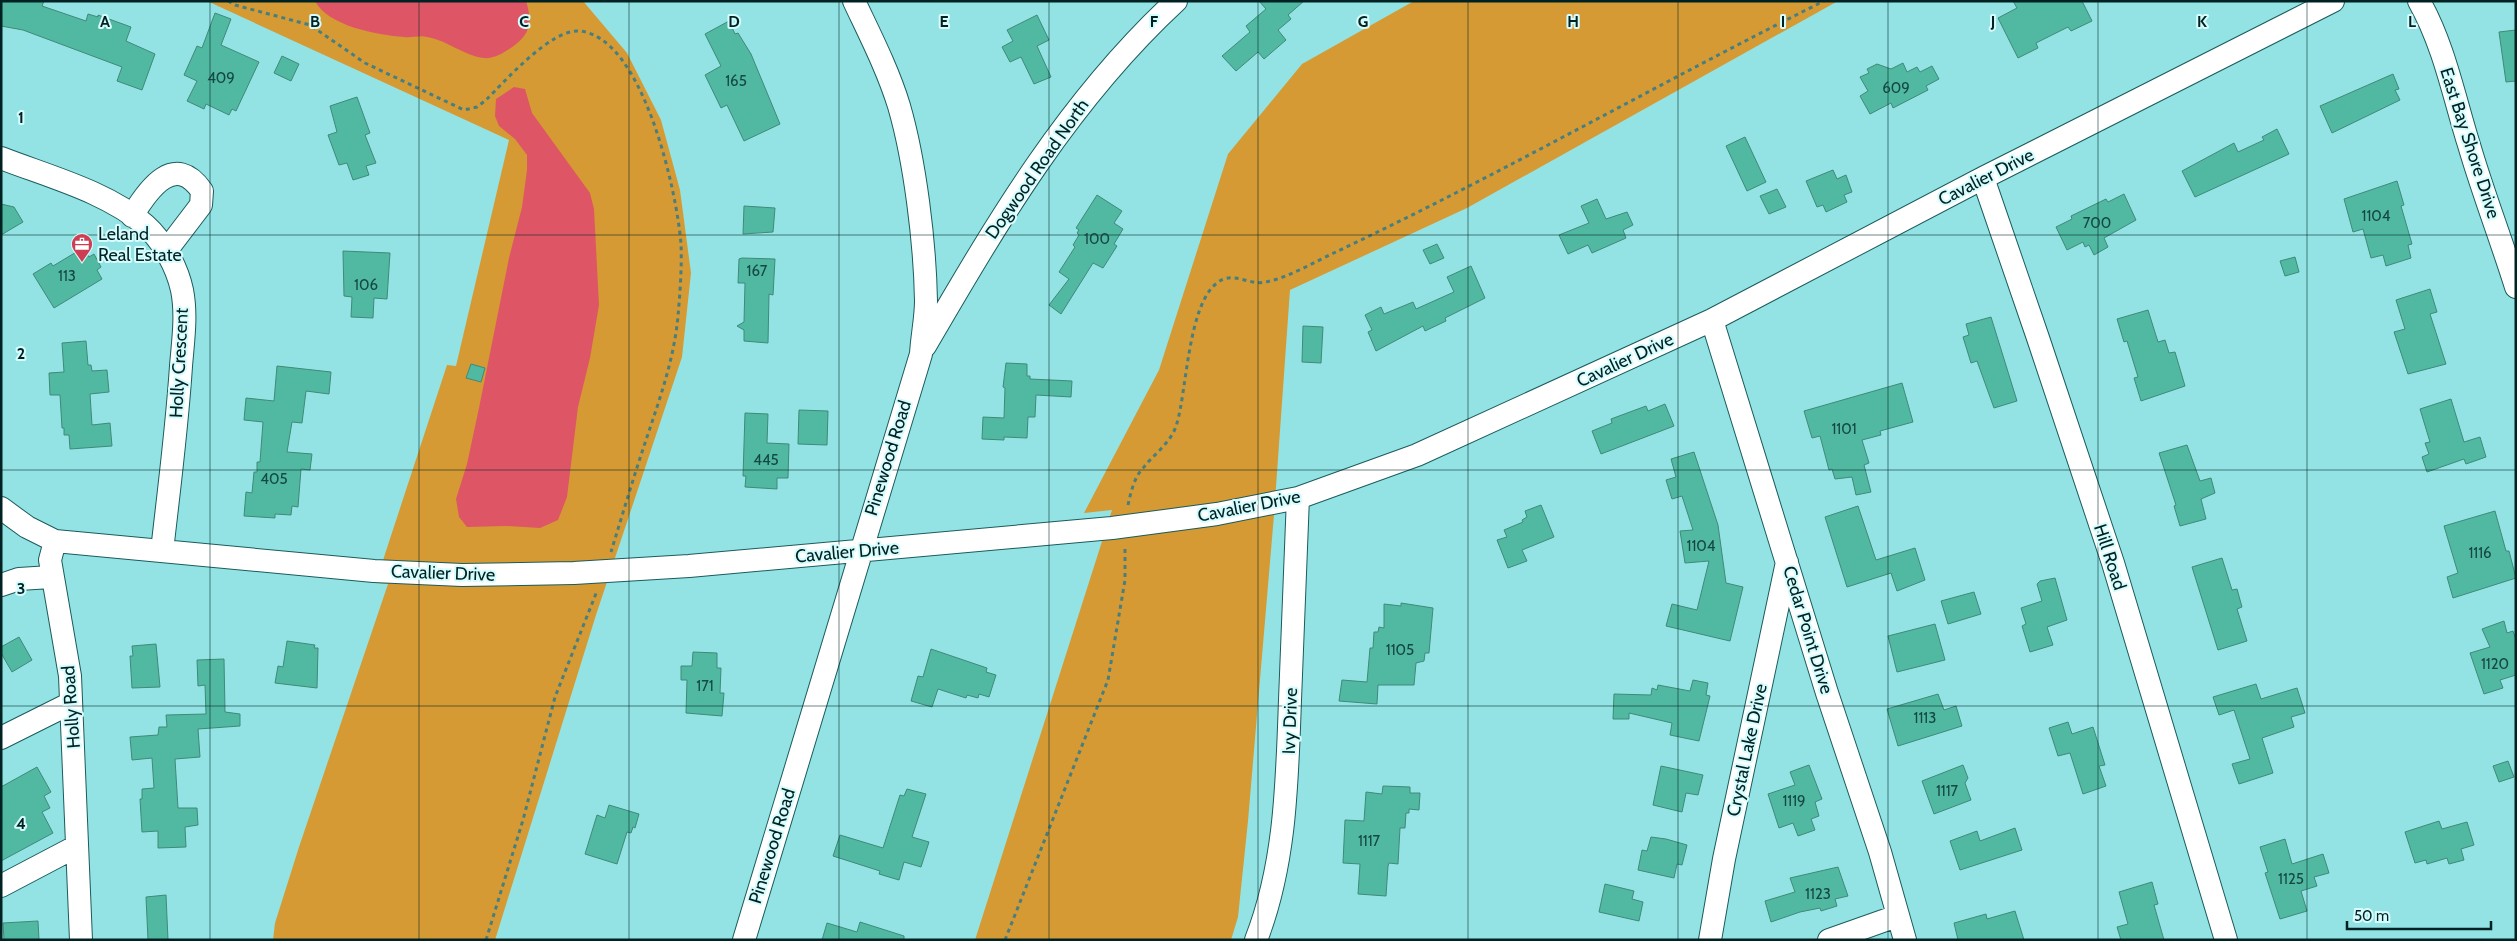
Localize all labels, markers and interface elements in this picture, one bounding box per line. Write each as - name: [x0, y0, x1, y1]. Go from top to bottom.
- text: A: [100, 12, 110, 31]
- text: B: [310, 12, 320, 31]
- text: C: [519, 12, 529, 31]
- text: D: [728, 12, 740, 31]
- text: E: [939, 12, 949, 31]
- text: F: [1150, 12, 1159, 31]
- text: G: [1358, 12, 1368, 31]
- text: H: [1567, 12, 1579, 31]
- text: I: [1781, 12, 1785, 31]
- text: J: [1990, 12, 1995, 31]
- text: K: [2197, 12, 2207, 31]
- text: L: [2408, 12, 2416, 31]
- street label: East Bay Shore Drive: [2435, 65, 2505, 221]
- house number: 409: [207, 69, 235, 87]
- house number: 165: [725, 72, 747, 90]
- house number: 609: [1882, 79, 1910, 97]
- street label: Dogwood Road North: [981, 95, 1093, 243]
- text: 1: [18, 108, 24, 127]
- street label: Cavalier Drive: [1935, 144, 2037, 210]
- house number: 1104: [2362, 207, 2391, 225]
- house number: 700: [2083, 214, 2111, 232]
- place label: Leland Real Estate: [98, 223, 182, 266]
- house number: 100: [1084, 230, 1110, 248]
- office icon: Leland Real Estate: [70, 232, 94, 263]
- house number: 167: [747, 262, 768, 280]
- house number: 113: [58, 267, 76, 285]
- house number: 106: [354, 276, 378, 294]
- street label: Holly Crescent: [165, 307, 193, 419]
- street label: Cavalier Drive: [1573, 328, 1677, 392]
- text: 2: [17, 344, 25, 363]
- street label: Pinewood Road: [860, 398, 916, 518]
- house number: 1101: [1831, 420, 1857, 438]
- house number: 445: [753, 451, 779, 469]
- house number: 405: [260, 470, 288, 488]
- street label: Cavalier Drive: [1196, 485, 1302, 527]
- street label: Hill Road: [2089, 521, 2131, 593]
- street label: Cavalier Drive: [794, 537, 900, 567]
- house number: 1104: [1687, 537, 1716, 555]
- house number: 1116: [2468, 544, 2492, 562]
- street label: Cavalier Drive: [391, 560, 495, 586]
- street label: Cedar Point Drive: [1778, 563, 1838, 697]
- text: 3: [17, 579, 25, 598]
- house number: 1105: [1386, 641, 1414, 659]
- house number: 1120: [2481, 655, 2509, 673]
- street label: Holly Road: [57, 665, 85, 749]
- house number: 171: [696, 677, 714, 695]
- street label: Crystal Lake Drive: [1722, 682, 1772, 818]
- street label: Ivy Drive: [1278, 687, 1302, 755]
- house number: 1113: [1914, 709, 1936, 727]
- house number: 1117: [1936, 782, 1959, 800]
- street label: Pinewood Road: [744, 786, 800, 906]
- house number: 1119: [1782, 792, 1806, 810]
- text: 4: [16, 814, 26, 833]
- house number: 1117: [1358, 832, 1381, 850]
- house number: 1125: [2278, 870, 2304, 888]
- house number: 1123: [1805, 885, 1831, 903]
- scale bar: [2347, 898, 2491, 930]
- text: 50 m: [2354, 907, 2389, 925]

